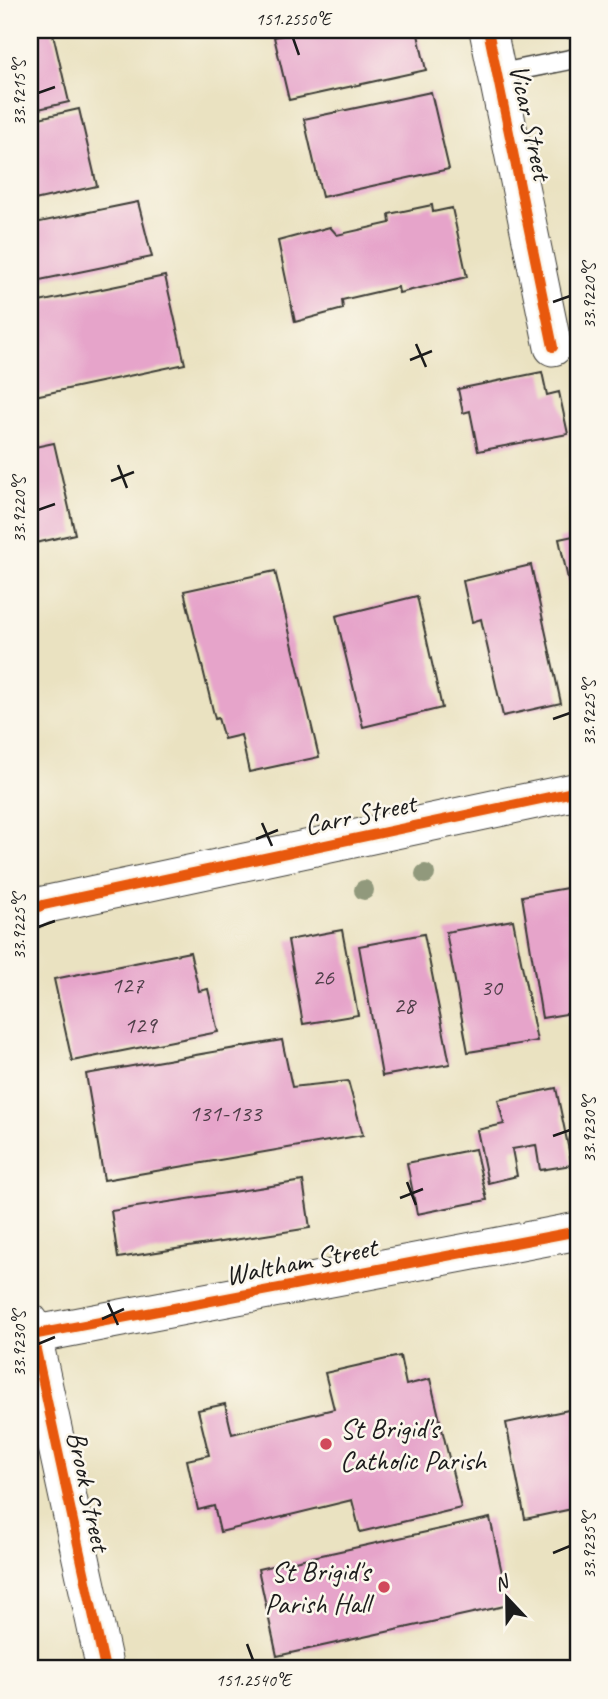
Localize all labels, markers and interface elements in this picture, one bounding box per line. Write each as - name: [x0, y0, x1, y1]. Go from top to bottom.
- text: 151.2550°E: [256, 8, 333, 30]
- text: 33.9215°S: [8, 57, 30, 126]
- street label: Vicar Street: [502, 61, 561, 186]
- text: 33.9220°S: [578, 260, 600, 329]
- text: 33.9220°S: [8, 474, 30, 543]
- text: 33.9225°S: [578, 677, 600, 746]
- street label: Carr Street: [301, 785, 421, 843]
- text: 33.9225°S: [8, 891, 30, 960]
- house number: 26: [312, 962, 335, 992]
- house number: 127: [111, 970, 144, 1000]
- house number: 30: [480, 972, 504, 1002]
- house number: 28: [393, 990, 417, 1020]
- house number: 129: [124, 1010, 158, 1040]
- text: 33.9230°S: [578, 1094, 600, 1163]
- house number: 131-133: [189, 1098, 264, 1128]
- street label: Waltham Street: [222, 1229, 382, 1293]
- text: 33.9230°S: [8, 1308, 30, 1377]
- place label: St Brigid's Catholic Parish: [340, 1411, 488, 1478]
- street label: Brook Street: [59, 1428, 119, 1557]
- marker: St Brigid's Catholic Parish: [318, 1436, 334, 1452]
- text: 33.9235°S: [578, 1510, 600, 1579]
- place label: St Brigid's Parish Hall: [265, 1554, 375, 1621]
- north arrow: [472, 1562, 542, 1632]
- text: N: [491, 1569, 514, 1596]
- marker: St Brigid's Parish Hall: [376, 1579, 392, 1595]
- text: 151.2540°E: [216, 1669, 293, 1691]

